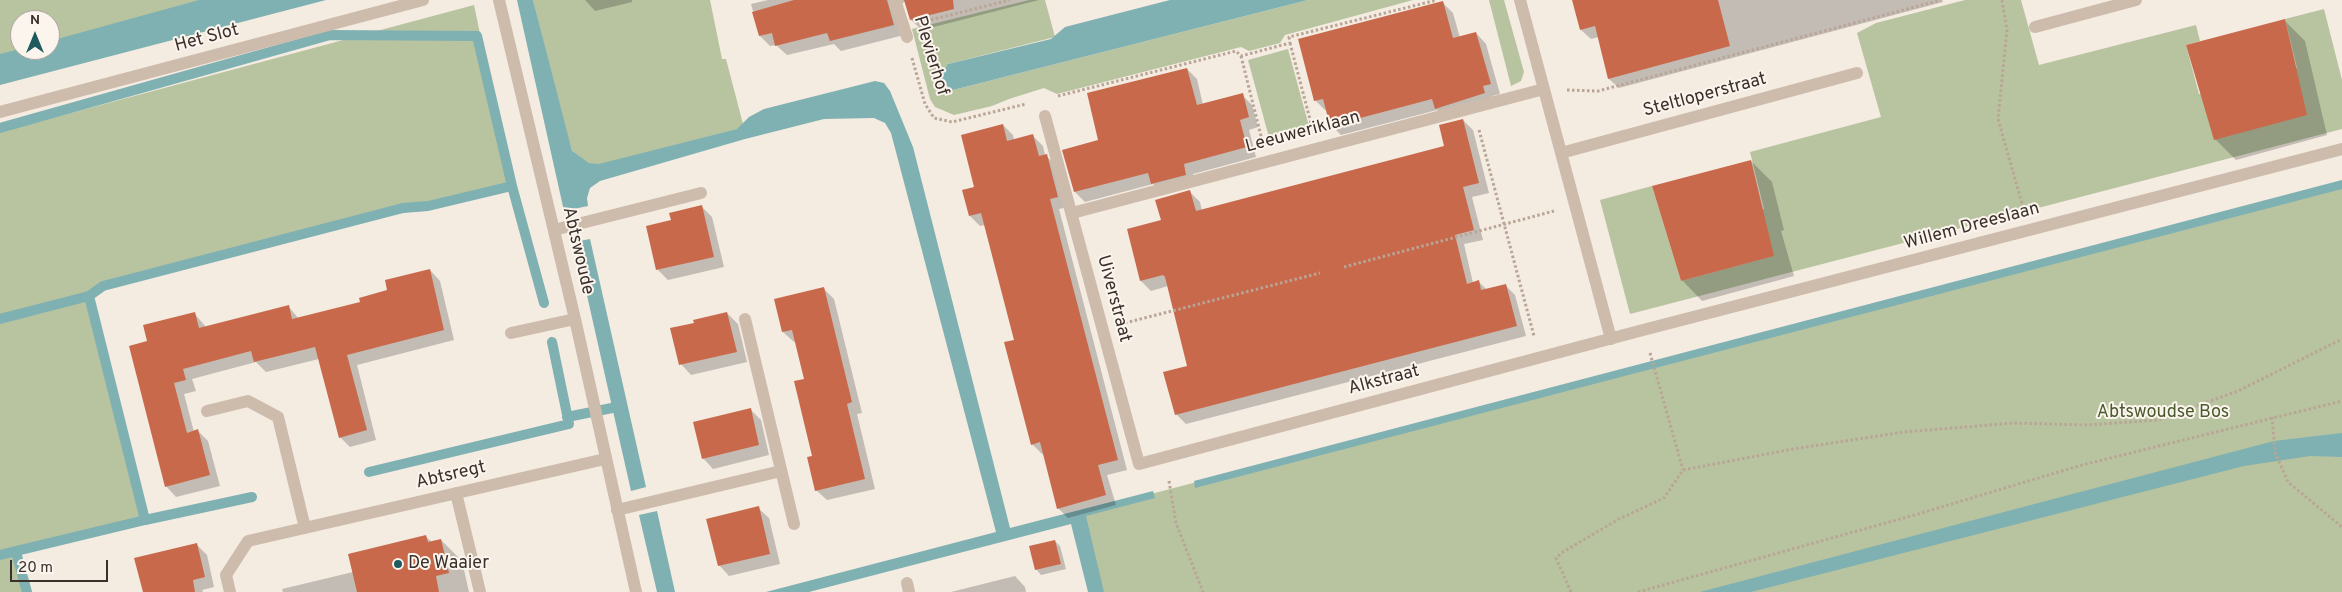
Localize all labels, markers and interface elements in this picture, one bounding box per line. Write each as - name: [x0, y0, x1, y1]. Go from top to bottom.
- north arrow: [10, 10, 60, 60]
- text: N: [30, 12, 40, 29]
- street label: Plevierhof: [908, 14, 952, 98]
- street label: Het Slot: [173, 20, 241, 58]
- street label: Steltloperstraat: [1641, 69, 1769, 123]
- street label: Leeuweriklaan: [1243, 107, 1363, 159]
- street label: Willem Dreeslaan: [1902, 199, 2042, 255]
- street label: Abtswoude: [556, 205, 598, 297]
- street label: Uiverstraat: [1091, 253, 1135, 345]
- street label: Alkstraat: [1346, 361, 1422, 401]
- park label: Abtswoudse Bos: [2097, 402, 2229, 424]
- street label: Abtsregt: [414, 458, 488, 494]
- scale bar: [12, 550, 110, 582]
- place label: De Waaier: [408, 553, 489, 575]
- marker: De Waaier: [392, 558, 404, 570]
- text: 20 m: [18, 559, 53, 578]

